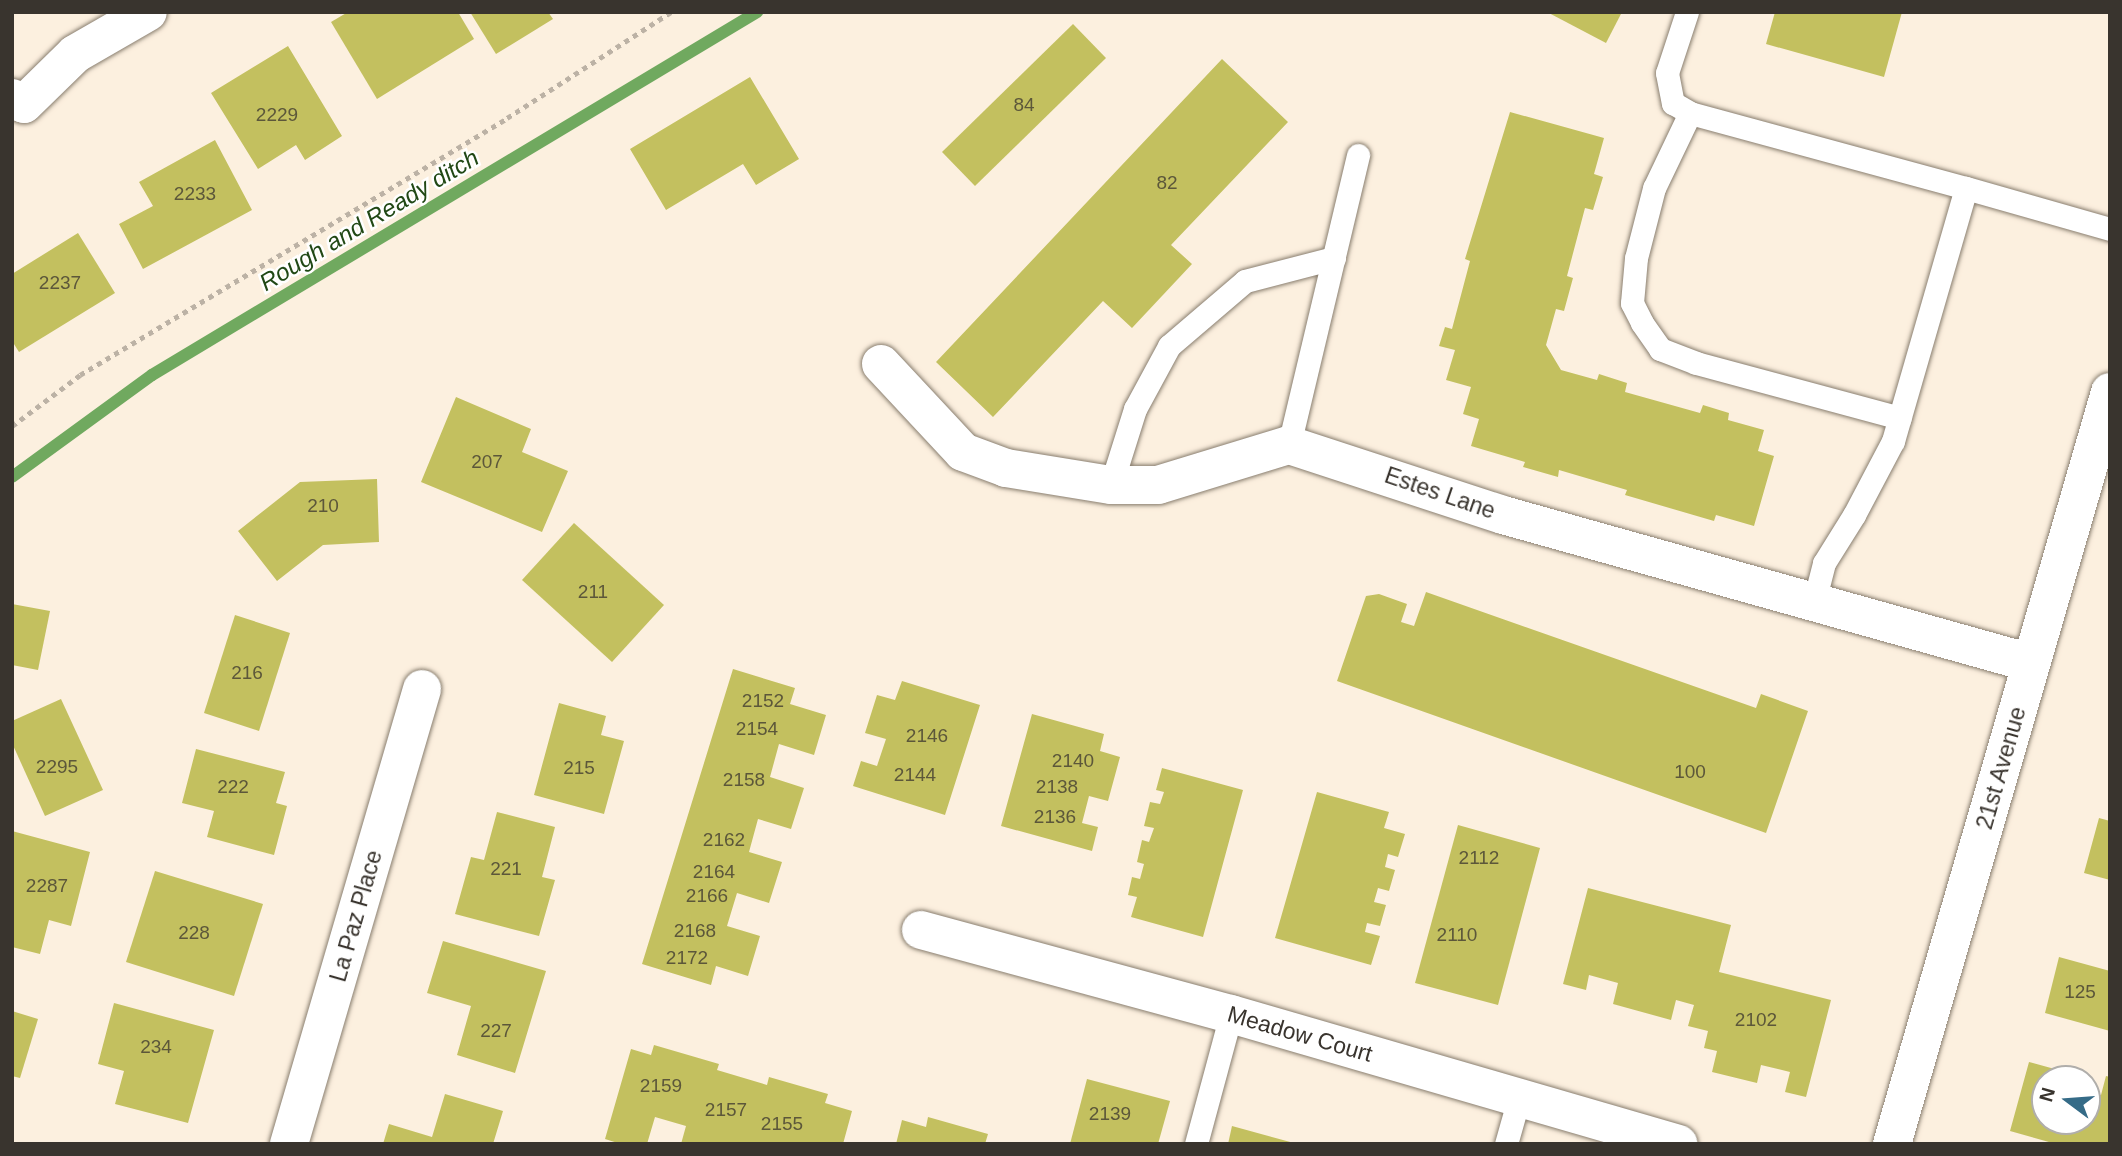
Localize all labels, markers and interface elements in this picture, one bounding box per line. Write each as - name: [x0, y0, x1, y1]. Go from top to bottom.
- house number: 84: [1013, 94, 1035, 116]
- house number: 2229: [256, 104, 298, 126]
- water label: Rough and Ready ditch: [254, 143, 484, 297]
- house number: 82: [1156, 172, 1178, 194]
- house number: 2233: [174, 183, 216, 205]
- house number: 2237: [39, 272, 81, 294]
- house number: 207: [471, 451, 503, 473]
- street label: Estes Lane: [1381, 461, 1499, 525]
- house number: 210: [307, 495, 339, 517]
- house number: 211: [578, 581, 608, 603]
- house number: 216: [231, 662, 263, 684]
- house number: 2152: [742, 690, 784, 712]
- street label: 21st Avenue: [1970, 703, 2032, 833]
- house number: 2154: [736, 718, 778, 740]
- house number: 2146: [906, 725, 948, 747]
- house number: 2140: [1052, 750, 1094, 772]
- house number: 2295: [36, 756, 78, 778]
- house number: 215: [563, 757, 595, 779]
- house number: 100: [1674, 761, 1706, 783]
- house number: 2144: [894, 764, 936, 786]
- house number: 2158: [723, 769, 765, 791]
- house number: 222: [217, 776, 249, 798]
- house number: 2138: [1036, 776, 1078, 798]
- house number: 2136: [1034, 806, 1076, 828]
- house number: 2162: [703, 829, 745, 851]
- street label: La Paz Place: [324, 847, 388, 985]
- house number: 2112: [1459, 847, 1499, 869]
- house number: 221: [490, 858, 522, 880]
- house number: 2164: [693, 861, 735, 883]
- house number: 2287: [26, 875, 68, 897]
- house number: 2166: [686, 885, 728, 907]
- house number: 2168: [674, 920, 716, 942]
- house number: 228: [178, 922, 210, 944]
- house number: 2110: [1437, 924, 1477, 946]
- house number: 2172: [666, 947, 708, 969]
- house number: 125: [2064, 981, 2096, 1003]
- street label: Meadow Court: [1224, 1000, 1376, 1068]
- house number: 2102: [1735, 1009, 1777, 1031]
- house number: 227: [480, 1020, 512, 1042]
- house number: 234: [140, 1036, 172, 1058]
- north arrow: [2031, 1065, 2101, 1135]
- house number: 2159: [640, 1075, 682, 1097]
- text: N: [2035, 1085, 2059, 1104]
- house number: 2157: [705, 1099, 747, 1121]
- house number: 2139: [1089, 1103, 1131, 1125]
- house number: 2155: [761, 1113, 803, 1135]

